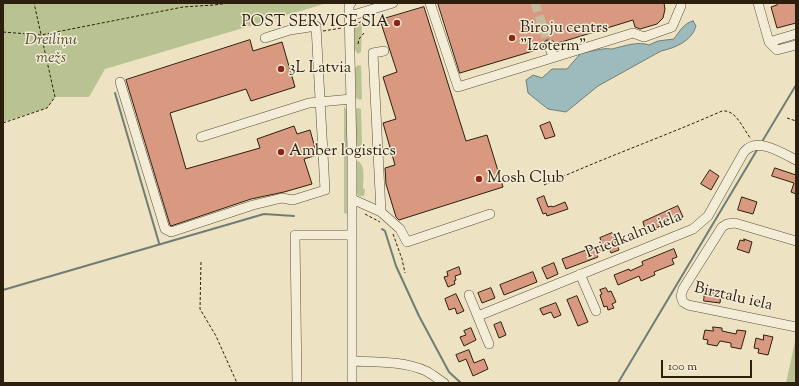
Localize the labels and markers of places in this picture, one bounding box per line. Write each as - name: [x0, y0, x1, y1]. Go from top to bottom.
- place label: POST SERVICE SIA: [242, 13, 389, 33]
- marker: POST SERVICE SIA: [392, 18, 402, 28]
- place label: Biroju centrs "Izoterm": [520, 19, 608, 57]
- marker: Biroju centrs "Izoterm": [507, 33, 517, 43]
- place label: 3L Latvia: [289, 59, 351, 79]
- marker: 3L Latvia: [276, 64, 286, 74]
- place label: Amber logistics: [289, 142, 396, 162]
- marker: Amber logistics: [276, 147, 286, 157]
- place label: Mosh Club: [487, 169, 564, 189]
- marker: Mosh Club: [474, 174, 484, 184]

